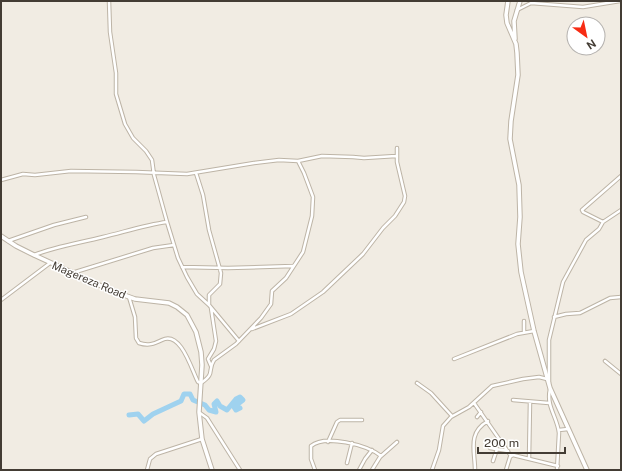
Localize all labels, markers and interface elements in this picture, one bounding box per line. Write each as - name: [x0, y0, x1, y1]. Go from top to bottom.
- north arrow: [566, 16, 606, 56]
- text: N: [585, 37, 598, 52]
- street label: Magereza Road: [50, 259, 128, 301]
- scale bar: [478, 429, 565, 455]
- text: 200 m: [484, 436, 519, 450]

